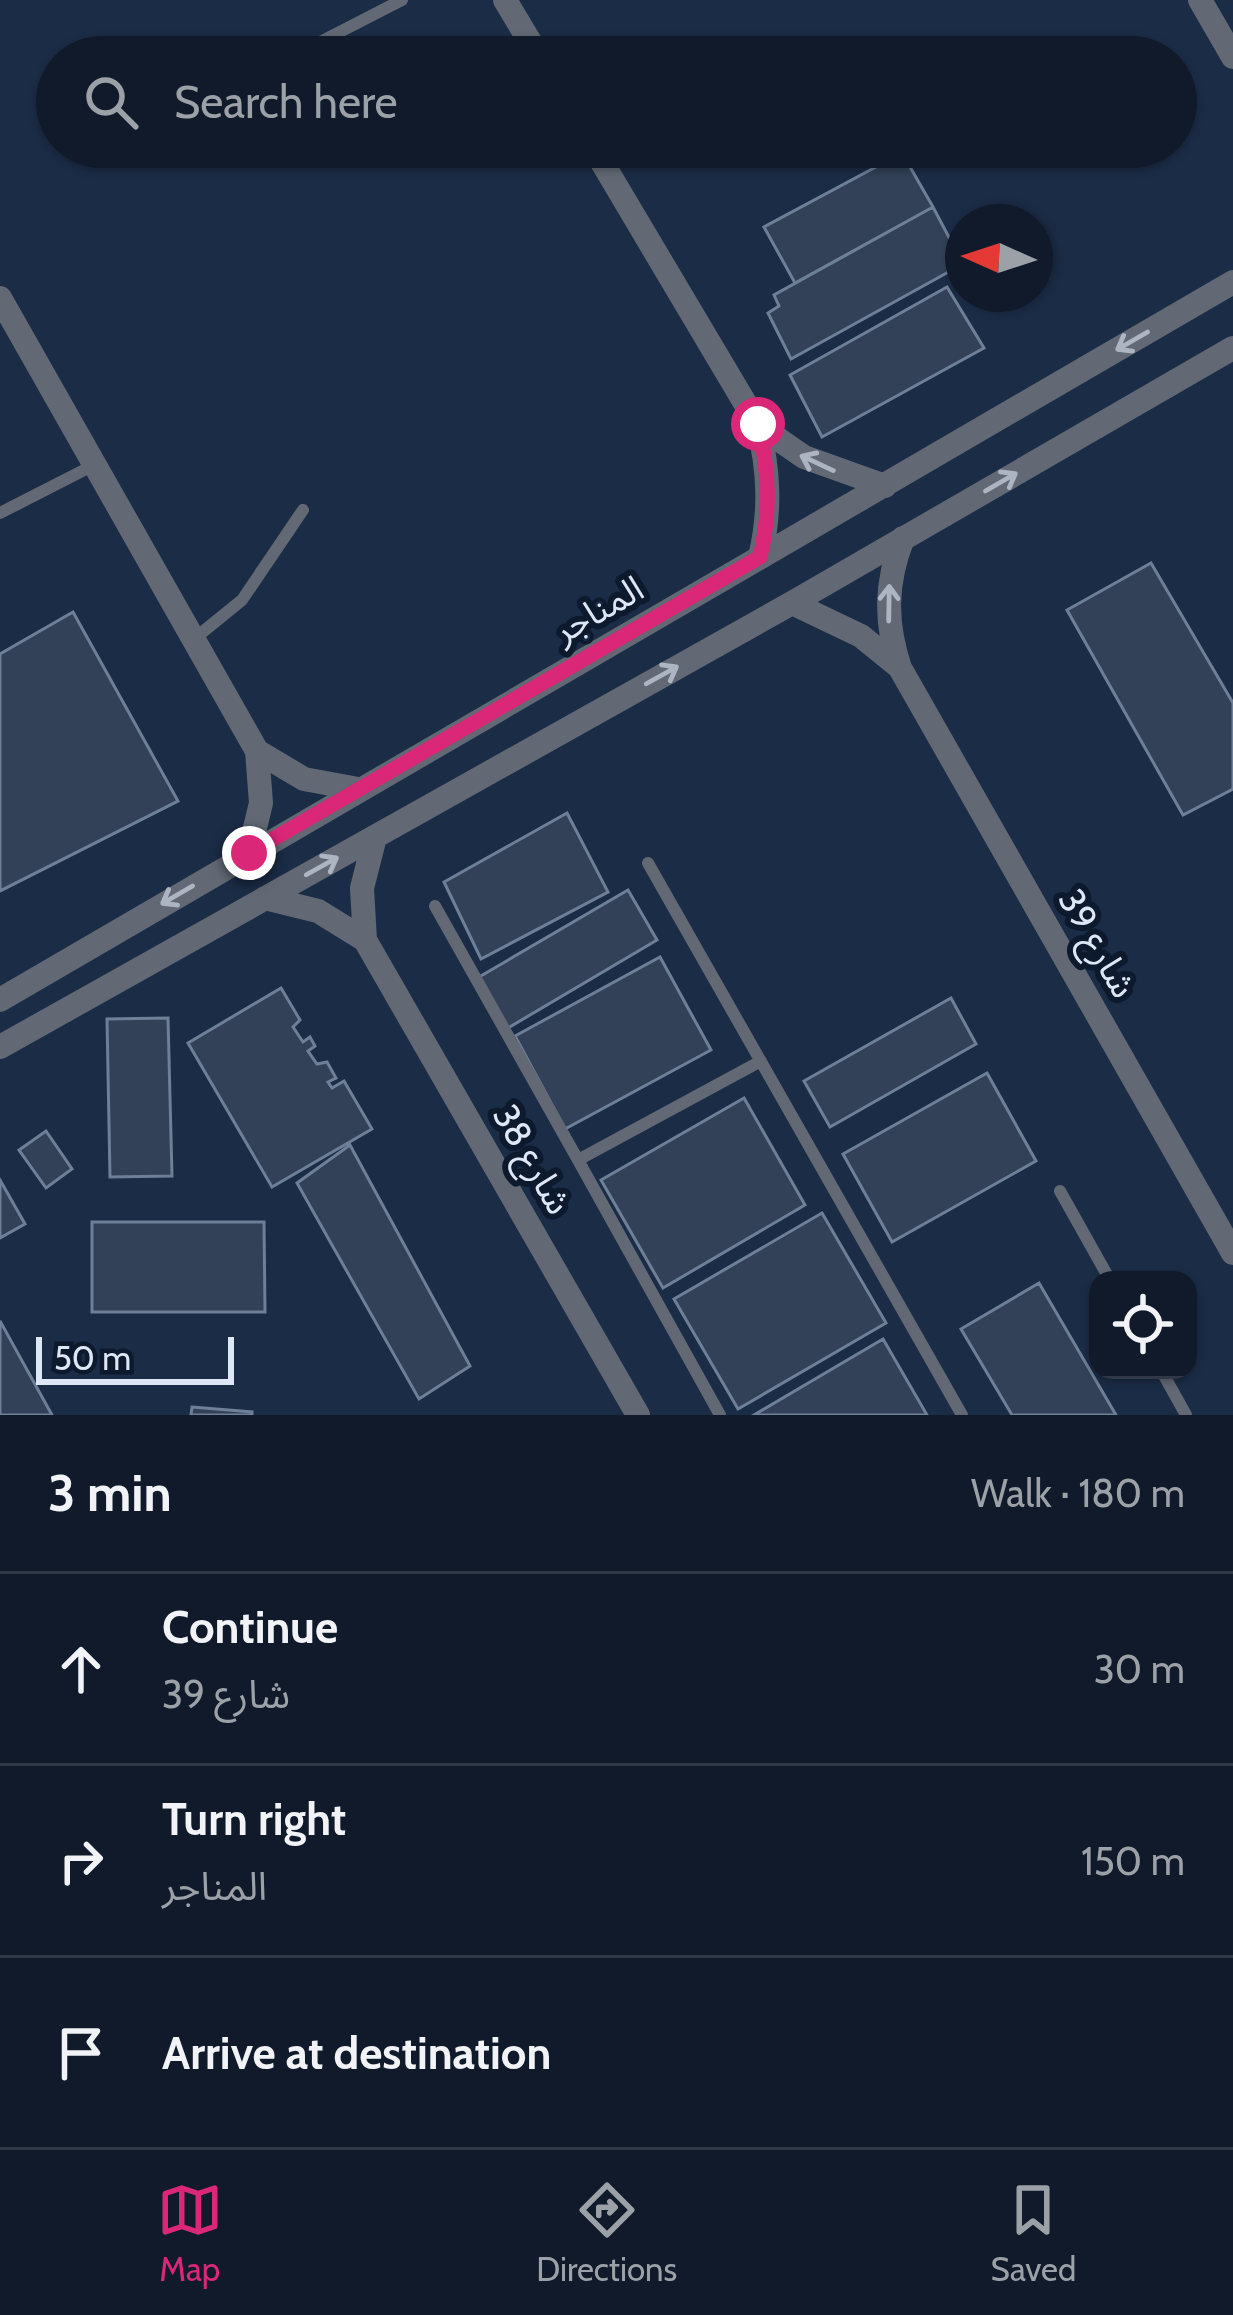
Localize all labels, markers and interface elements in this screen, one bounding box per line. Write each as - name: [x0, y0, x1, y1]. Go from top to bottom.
- search box: [36, 36, 1197, 168]
- icon: search: [78, 69, 144, 135]
- text: Search here: [174, 75, 398, 129]
- north arrow: [945, 204, 1053, 312]
- one-way arrow: [1115, 330, 1150, 354]
- route start: [731, 397, 785, 451]
- one-way arrow: [800, 451, 836, 473]
- one-way arrow: [982, 470, 1017, 494]
- street label: المناجر: [544, 566, 651, 653]
- one-way arrow: [878, 584, 901, 623]
- one-way arrow: [644, 663, 679, 687]
- route end: [222, 826, 276, 880]
- one-way arrow: [304, 854, 339, 878]
- street label: شارع 39: [1045, 881, 1147, 1008]
- one-way arrow: [160, 884, 195, 908]
- street label: شارع 38: [480, 1096, 582, 1224]
- map controls: [1089, 1271, 1197, 1379]
- button: locate: [1089, 1271, 1197, 1379]
- scale bar: [36, 1331, 234, 1384]
- text: 50 m: [54, 1338, 131, 1378]
- text: 3 min: [48, 1462, 172, 1524]
- text: Walk · 180 m: [971, 1469, 1185, 1517]
- text: Continue: [162, 1600, 338, 1654]
- icon: ahead: [48, 1636, 114, 1702]
- text: 30 m: [1094, 1645, 1185, 1693]
- text: شارع 39: [162, 1670, 290, 1718]
- text: Turn right: [162, 1792, 346, 1846]
- icon: right: [48, 1828, 114, 1894]
- text: 150 m: [1081, 1837, 1185, 1885]
- text: المناجر: [162, 1862, 267, 1910]
- icon: arrive: [48, 2020, 114, 2086]
- text: Arrive at destination: [162, 2026, 551, 2080]
- tab: Map: [157, 2177, 223, 2289]
- tab: Directions: [536, 2177, 677, 2289]
- tab: Saved: [991, 2177, 1076, 2289]

